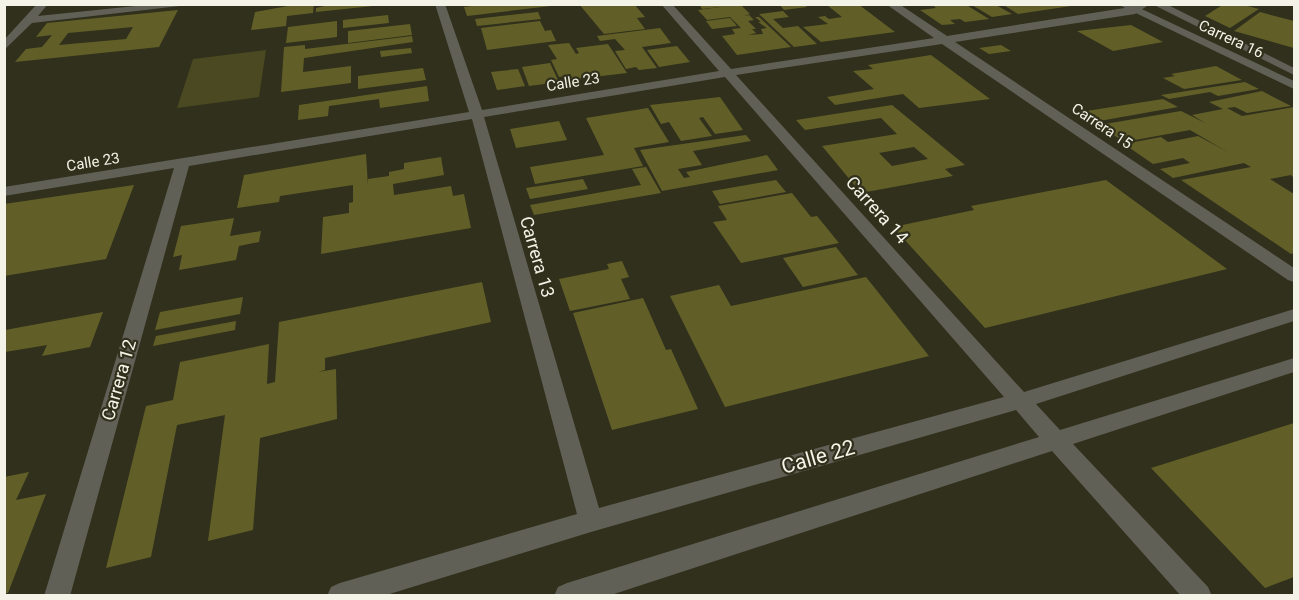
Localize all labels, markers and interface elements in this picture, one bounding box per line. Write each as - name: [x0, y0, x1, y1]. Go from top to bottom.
- street label: Carrera 16: [1196, 16, 1266, 62]
- street label: Calle 23: [545, 69, 601, 95]
- street label: Carrera 15: [1068, 99, 1136, 153]
- street label: Calle 23: [65, 149, 121, 175]
- street label: Carrera 14: [842, 172, 913, 248]
- street label: Carrera 13: [516, 214, 559, 300]
- street label: Carrera 12: [97, 337, 140, 423]
- street label: Calle 22: [779, 435, 858, 479]

